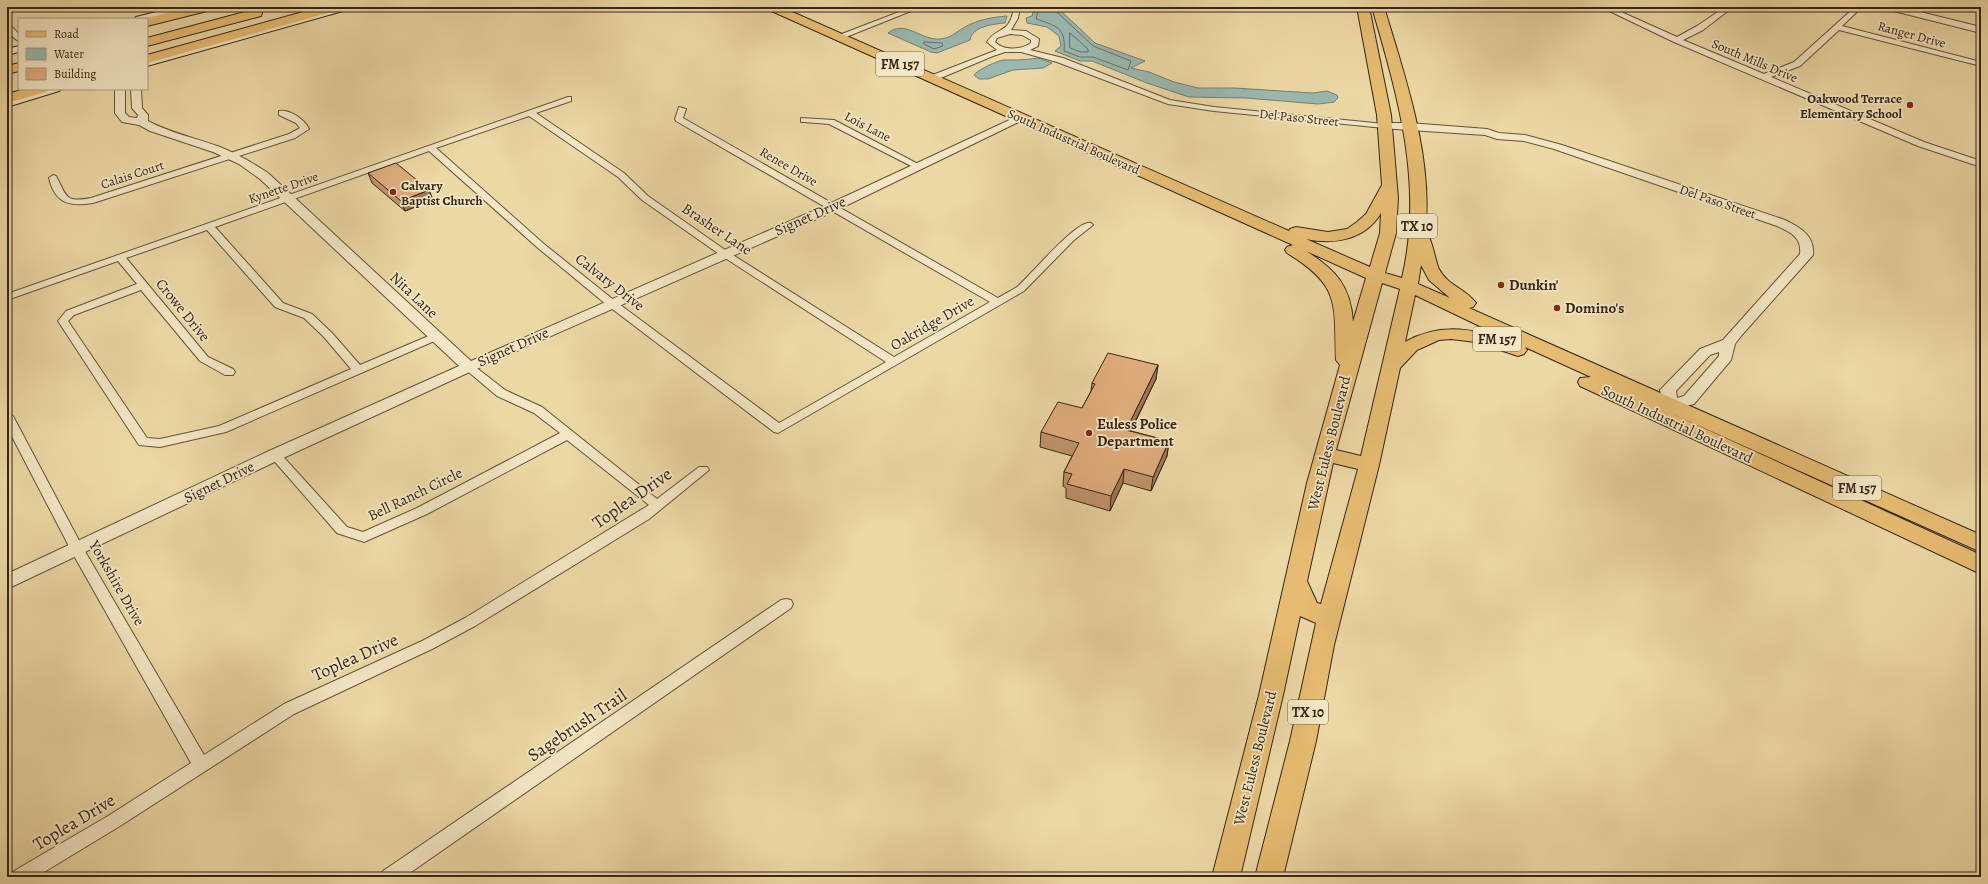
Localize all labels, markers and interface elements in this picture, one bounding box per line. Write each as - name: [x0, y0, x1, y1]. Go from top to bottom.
- street label: Ranger Drive: [1876, 17, 1948, 52]
- legend: [18, 18, 148, 90]
- text: Road: [54, 26, 80, 42]
- street label: South Mills Drive: [1709, 35, 1801, 86]
- text: Water: [53, 46, 84, 62]
- road number: FM 157: [876, 52, 924, 76]
- text: Building: [54, 66, 96, 82]
- place label: Oakwood Terrace Elementary School: [1800, 90, 1903, 122]
- marker: Oakwood Terrace Elementary School: [1905, 100, 1915, 110]
- street label: South Industrial Boulevard: [1005, 105, 1143, 178]
- street label: Del Paso Street: [1258, 105, 1340, 130]
- street label: Lois Lane: [842, 107, 894, 145]
- street label: Renee Drive: [757, 143, 821, 190]
- street label: Calais Court: [98, 156, 167, 193]
- street label: Kynette Drive: [246, 168, 320, 207]
- place label: Calvary Baptist Church: [401, 177, 482, 209]
- street label: Del Paso Street: [1677, 180, 1759, 223]
- marker: Calvary Baptist Church: [388, 187, 398, 197]
- street label: Signet Drive: [771, 191, 849, 241]
- street label: Brasher Lane: [678, 198, 756, 260]
- road number: TX 10: [1397, 214, 1437, 238]
- street label: Calvary Drive: [571, 249, 649, 316]
- street label: Nita Lane: [385, 267, 443, 323]
- street label: Crowe Drive: [151, 274, 215, 346]
- place label: Dunkin': [1509, 275, 1559, 295]
- marker: Dunkin': [1496, 280, 1506, 290]
- street label: Oakridge Drive: [886, 291, 978, 355]
- place label: Domino's: [1565, 298, 1624, 318]
- marker: Domino's: [1552, 303, 1562, 313]
- street label: Signet Drive: [474, 322, 552, 372]
- road number: FM 157: [1473, 327, 1521, 351]
- street label: West Euless Boulevard: [1302, 373, 1356, 513]
- street label: South Industrial Boulevard: [1598, 380, 1757, 468]
- place label: Euless Police Department: [1097, 414, 1177, 451]
- marker: Euless Police Department: [1084, 428, 1094, 438]
- street label: Signet Drive: [180, 456, 258, 508]
- street label: Bell Ranch Circle: [364, 462, 466, 526]
- street label: Toplea Drive: [587, 462, 677, 534]
- road number: FM 157: [1833, 476, 1881, 500]
- street label: Yorkshire Drive: [84, 536, 150, 630]
- street label: Toplea Drive: [308, 627, 402, 687]
- street label: Sagebrush Trail: [523, 683, 632, 767]
- street label: West Euless Boulevard: [1228, 688, 1282, 828]
- road number: TX 10: [1288, 700, 1328, 724]
- street label: Toplea Drive: [28, 788, 120, 856]

